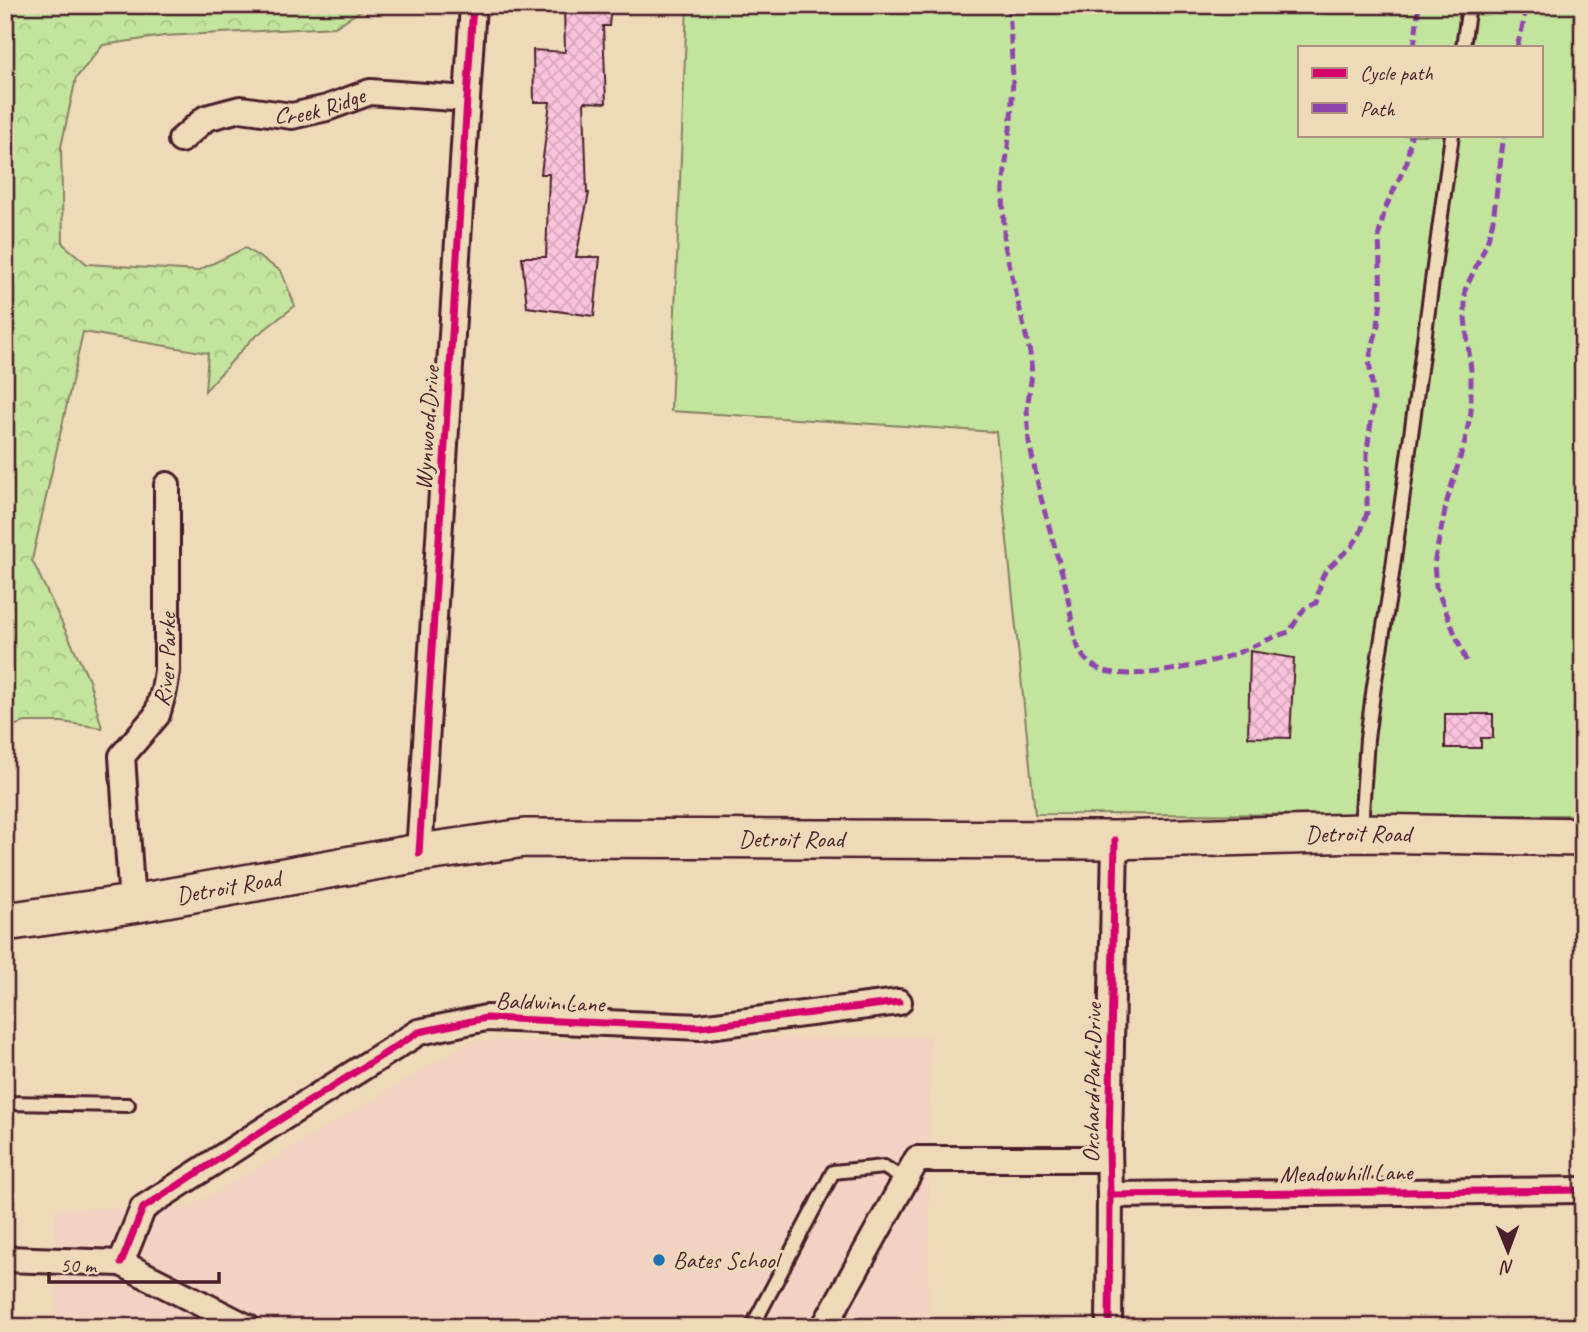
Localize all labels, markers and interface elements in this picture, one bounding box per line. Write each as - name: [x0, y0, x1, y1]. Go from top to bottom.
- legend: [1298, 46, 1542, 136]
- text: Cycle path: [1360, 60, 1433, 86]
- street label: Creek Ridge: [273, 79, 371, 132]
- text: Path: [1360, 96, 1396, 122]
- street label: Wynwood Drive: [408, 363, 446, 491]
- street label: River Parke: [145, 611, 182, 709]
- street label: Detroit Road: [1305, 818, 1415, 850]
- street label: Detroit Road: [738, 824, 848, 854]
- street label: Detroit Road: [174, 862, 286, 911]
- street label: Baldwin Lane: [495, 985, 607, 1019]
- street label: Orchard Park Drive: [1076, 1001, 1108, 1163]
- street label: Meadowhill Lane: [1279, 1157, 1415, 1189]
- north arrow: [1472, 1216, 1542, 1286]
- scale bar: [49, 1241, 219, 1285]
- place label: Bates School: [673, 1245, 782, 1275]
- text: 50 m: [60, 1252, 98, 1278]
- marker: Bates School: [651, 1252, 667, 1268]
- text: N: [1499, 1255, 1514, 1279]

